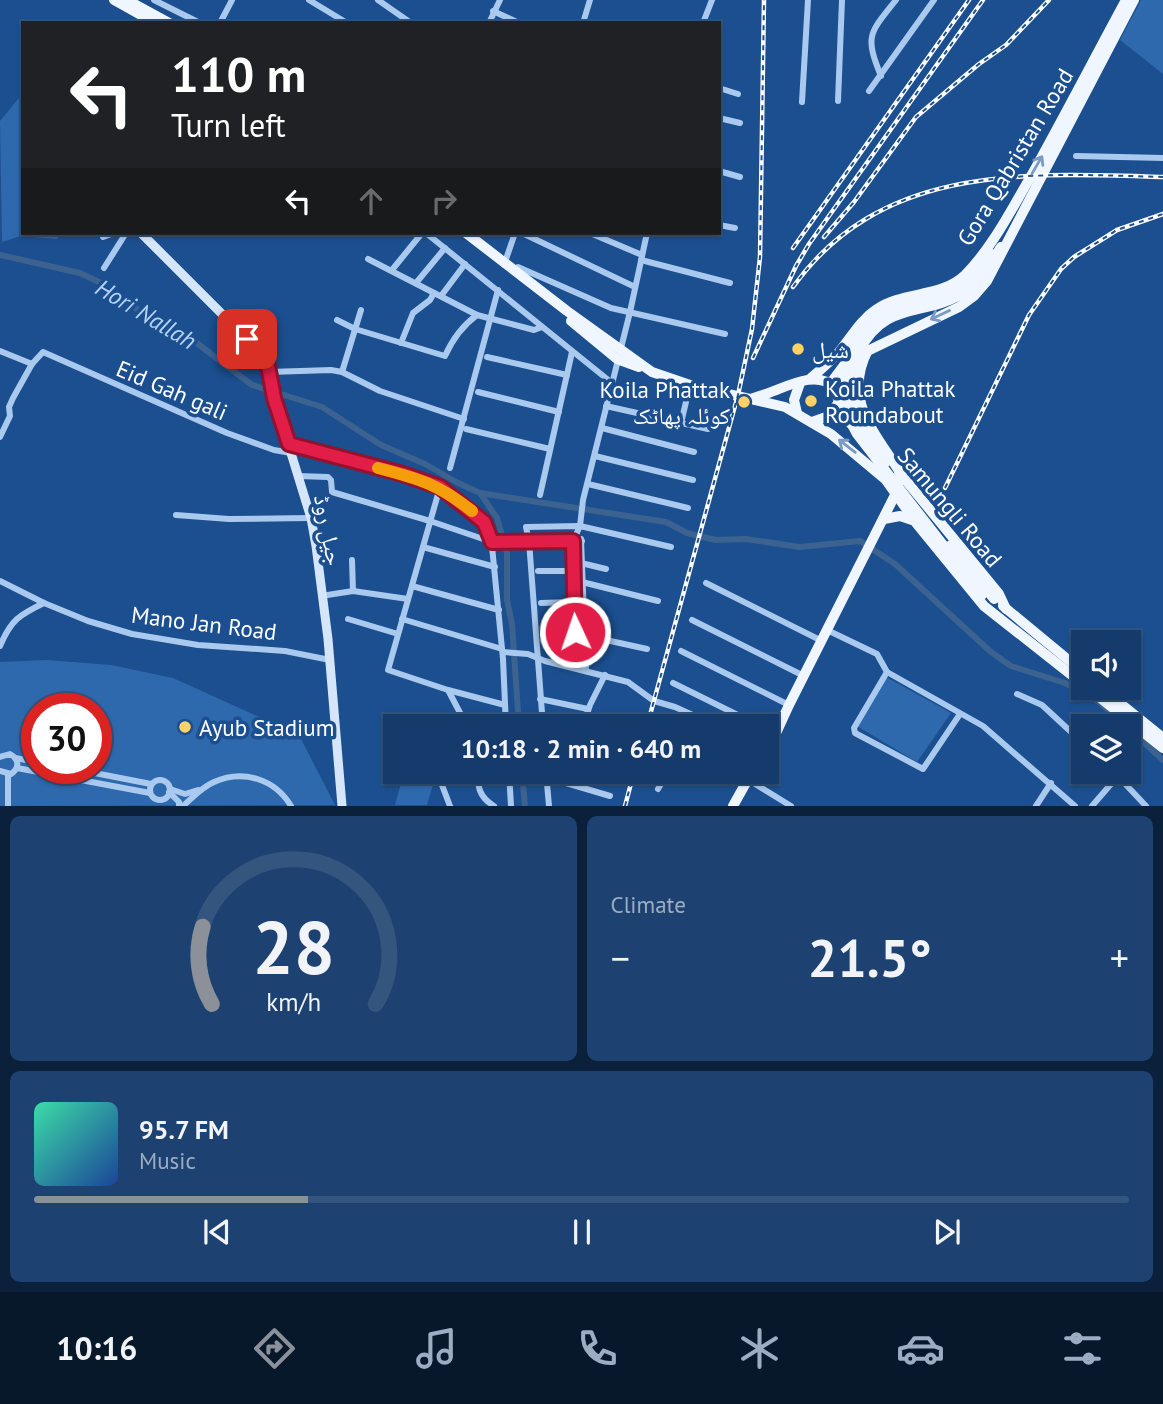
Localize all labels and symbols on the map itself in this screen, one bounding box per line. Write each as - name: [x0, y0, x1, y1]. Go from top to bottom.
- street label: Gora Qabristan Road: [951, 63, 1079, 251]
- one-way arrow: [1031, 155, 1044, 176]
- water label: Hori Nallah: [90, 272, 202, 356]
- pin: [217, 309, 277, 369]
- one-way arrow: [930, 309, 951, 323]
- place label: شیل: [812, 335, 849, 364]
- marker: شیل: [790, 341, 806, 357]
- street label: Eid Gah gali: [112, 354, 232, 426]
- place label: Koila Phattak Roundabout: [825, 374, 956, 429]
- place label: Koila Phattak کوئلہ پھاٹک: [599, 375, 730, 430]
- marker: Koila Phattak Roundabout: [803, 393, 819, 409]
- marker: Koila Phattak کوئلہ پھاٹک: [736, 394, 752, 410]
- one-way arrow: [839, 439, 857, 454]
- street label: Samungli Road: [892, 441, 1008, 573]
- street label: جیل روڈ: [308, 492, 350, 568]
- position arrow: [538, 595, 612, 669]
- street label: Mano Jan Road: [130, 600, 278, 646]
- speed limit sign: 30: [21, 693, 112, 784]
- place label: Ayub Stadium: [199, 713, 334, 742]
- marker: Ayub Stadium: [177, 719, 193, 735]

